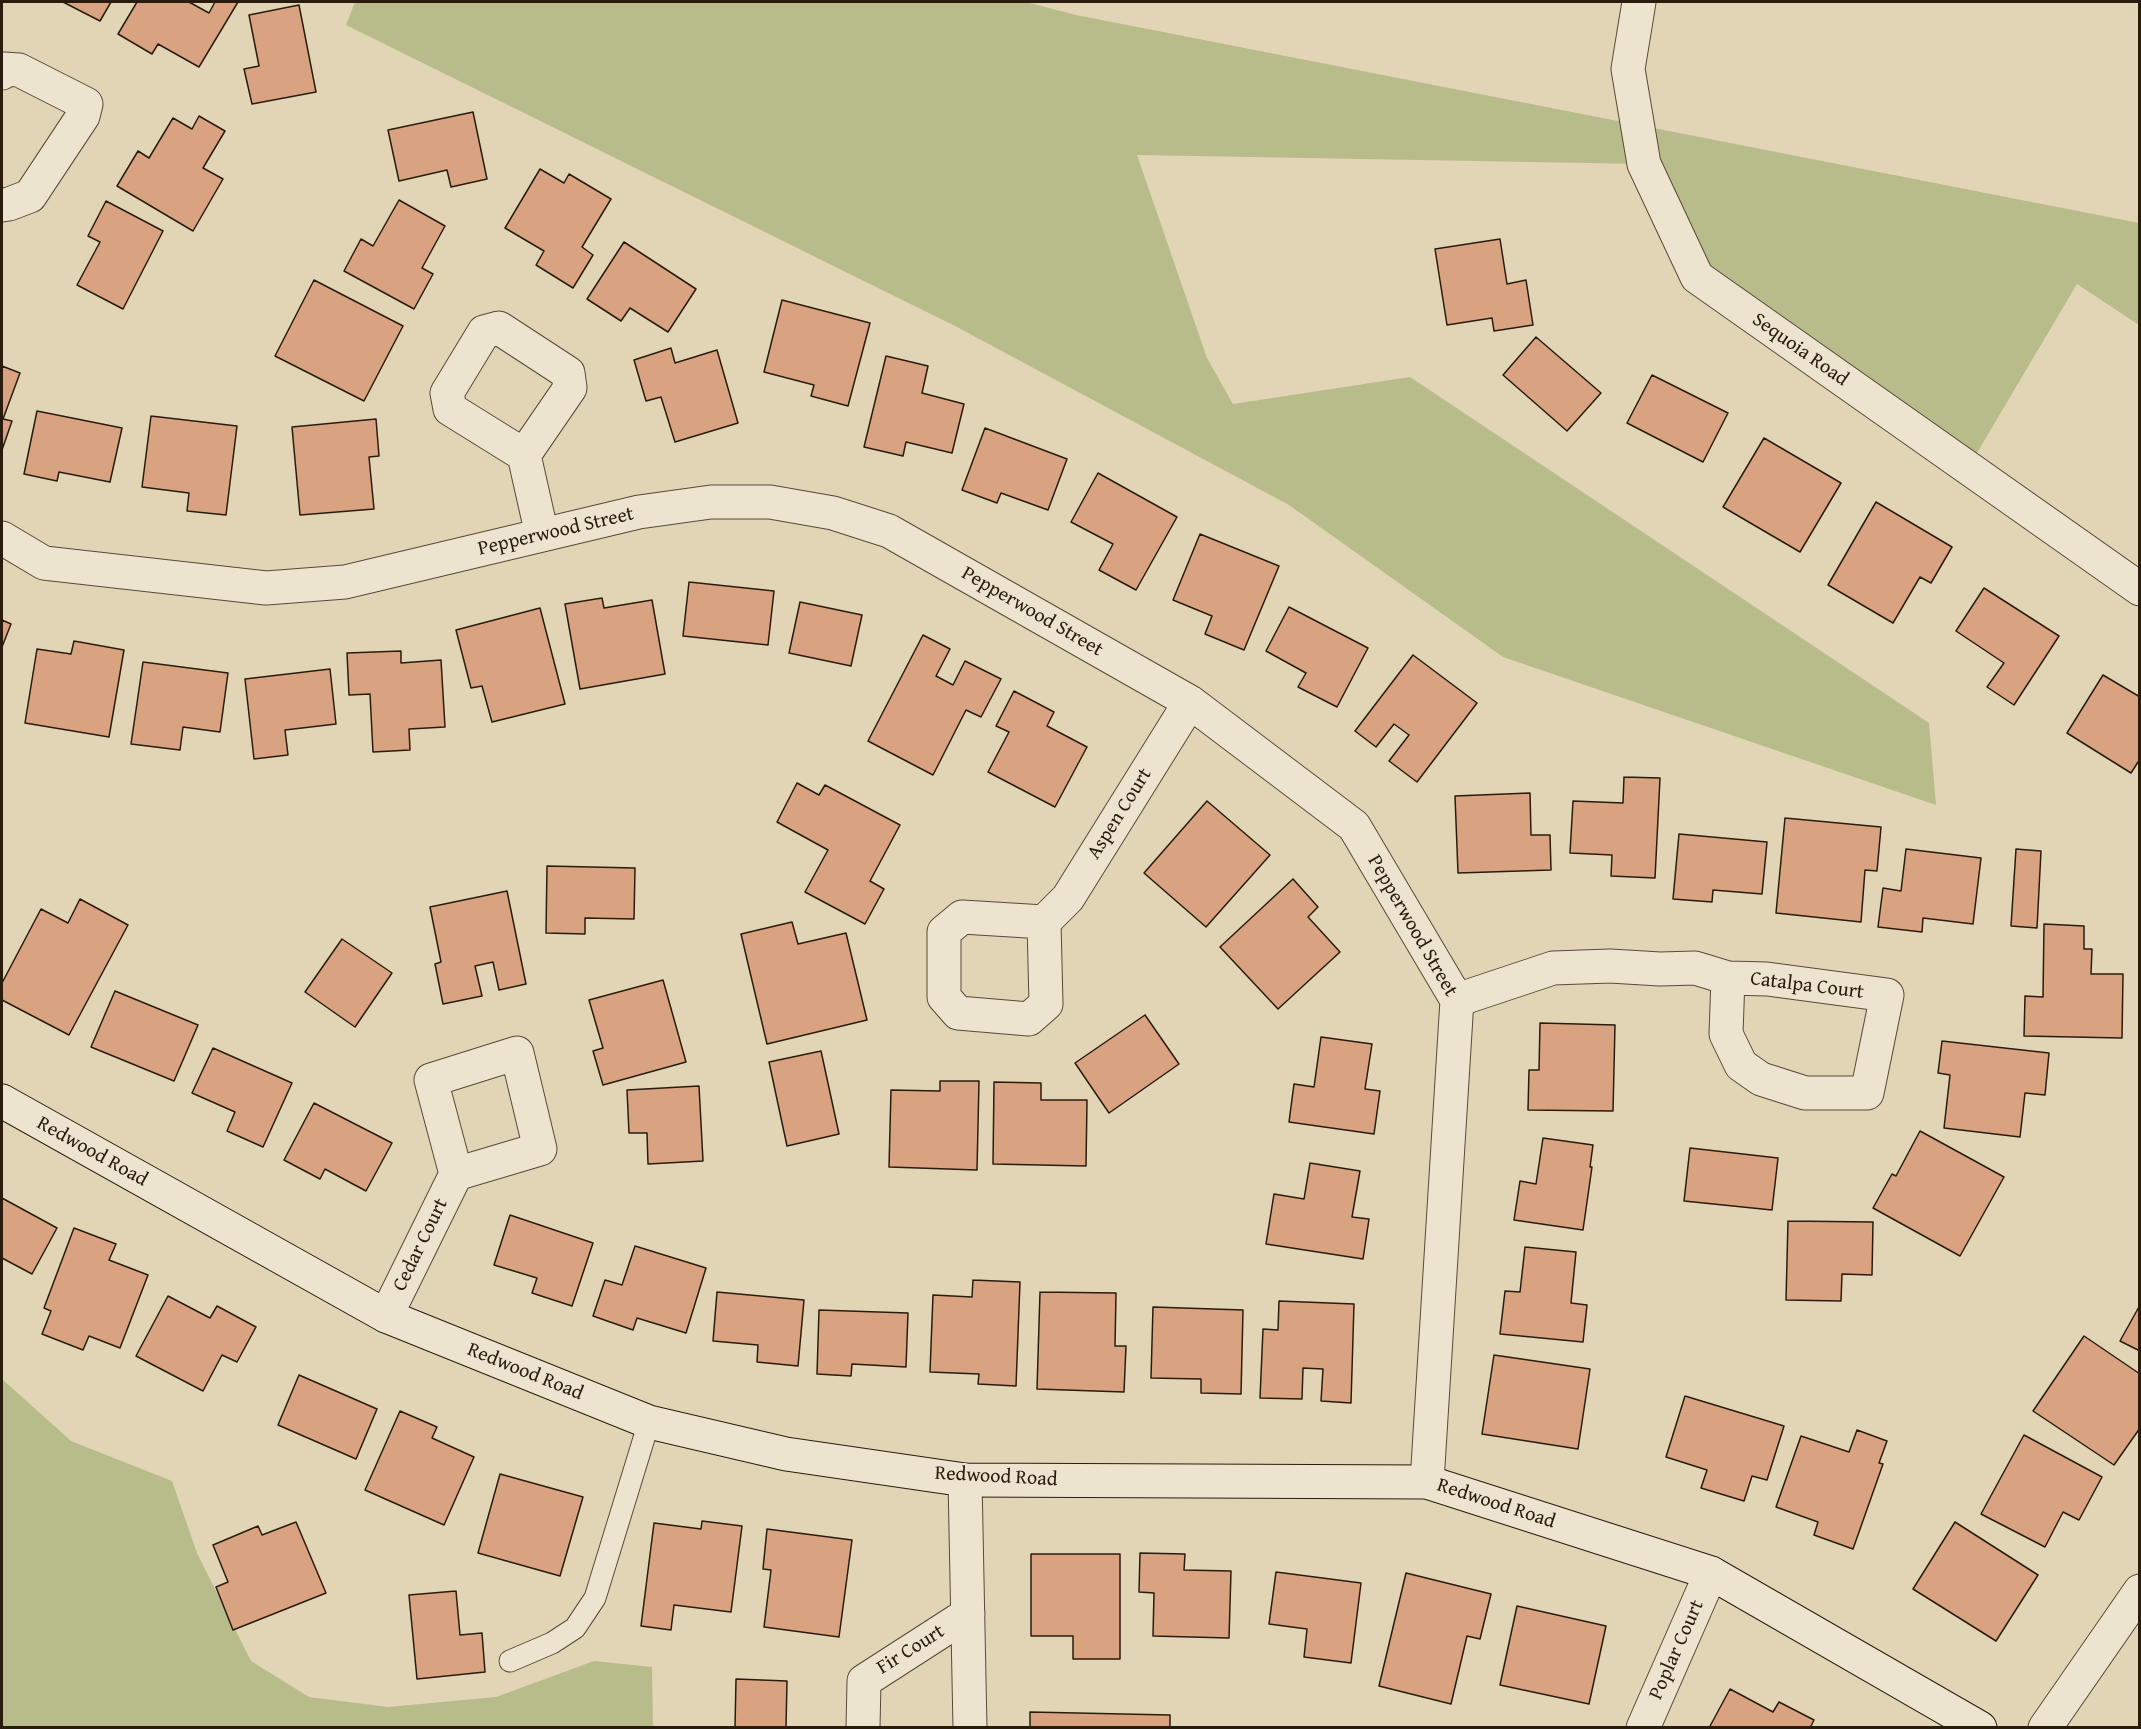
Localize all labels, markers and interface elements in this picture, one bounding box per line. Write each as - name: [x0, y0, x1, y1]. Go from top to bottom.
- street label: Sequoia Road: [1747, 308, 1853, 392]
- street label: Pepperwood Street: [476, 502, 636, 562]
- street label: Pepperwood Street: [957, 562, 1107, 662]
- street label: Aspen Court: [1083, 764, 1157, 864]
- street label: Pepperwood Street: [1362, 851, 1462, 1001]
- street label: Catalpa Court: [1749, 967, 1865, 1005]
- street label: Redwood Road: [32, 1112, 152, 1192]
- street label: Cedar Court: [388, 1195, 454, 1295]
- street label: Redwood Road: [464, 1338, 586, 1406]
- street label: Redwood Road: [934, 1462, 1058, 1492]
- street label: Redwood Road: [1434, 1474, 1558, 1534]
- street label: Poplar Court: [1644, 1596, 1710, 1704]
- street label: Fir Court: [873, 1620, 949, 1680]

